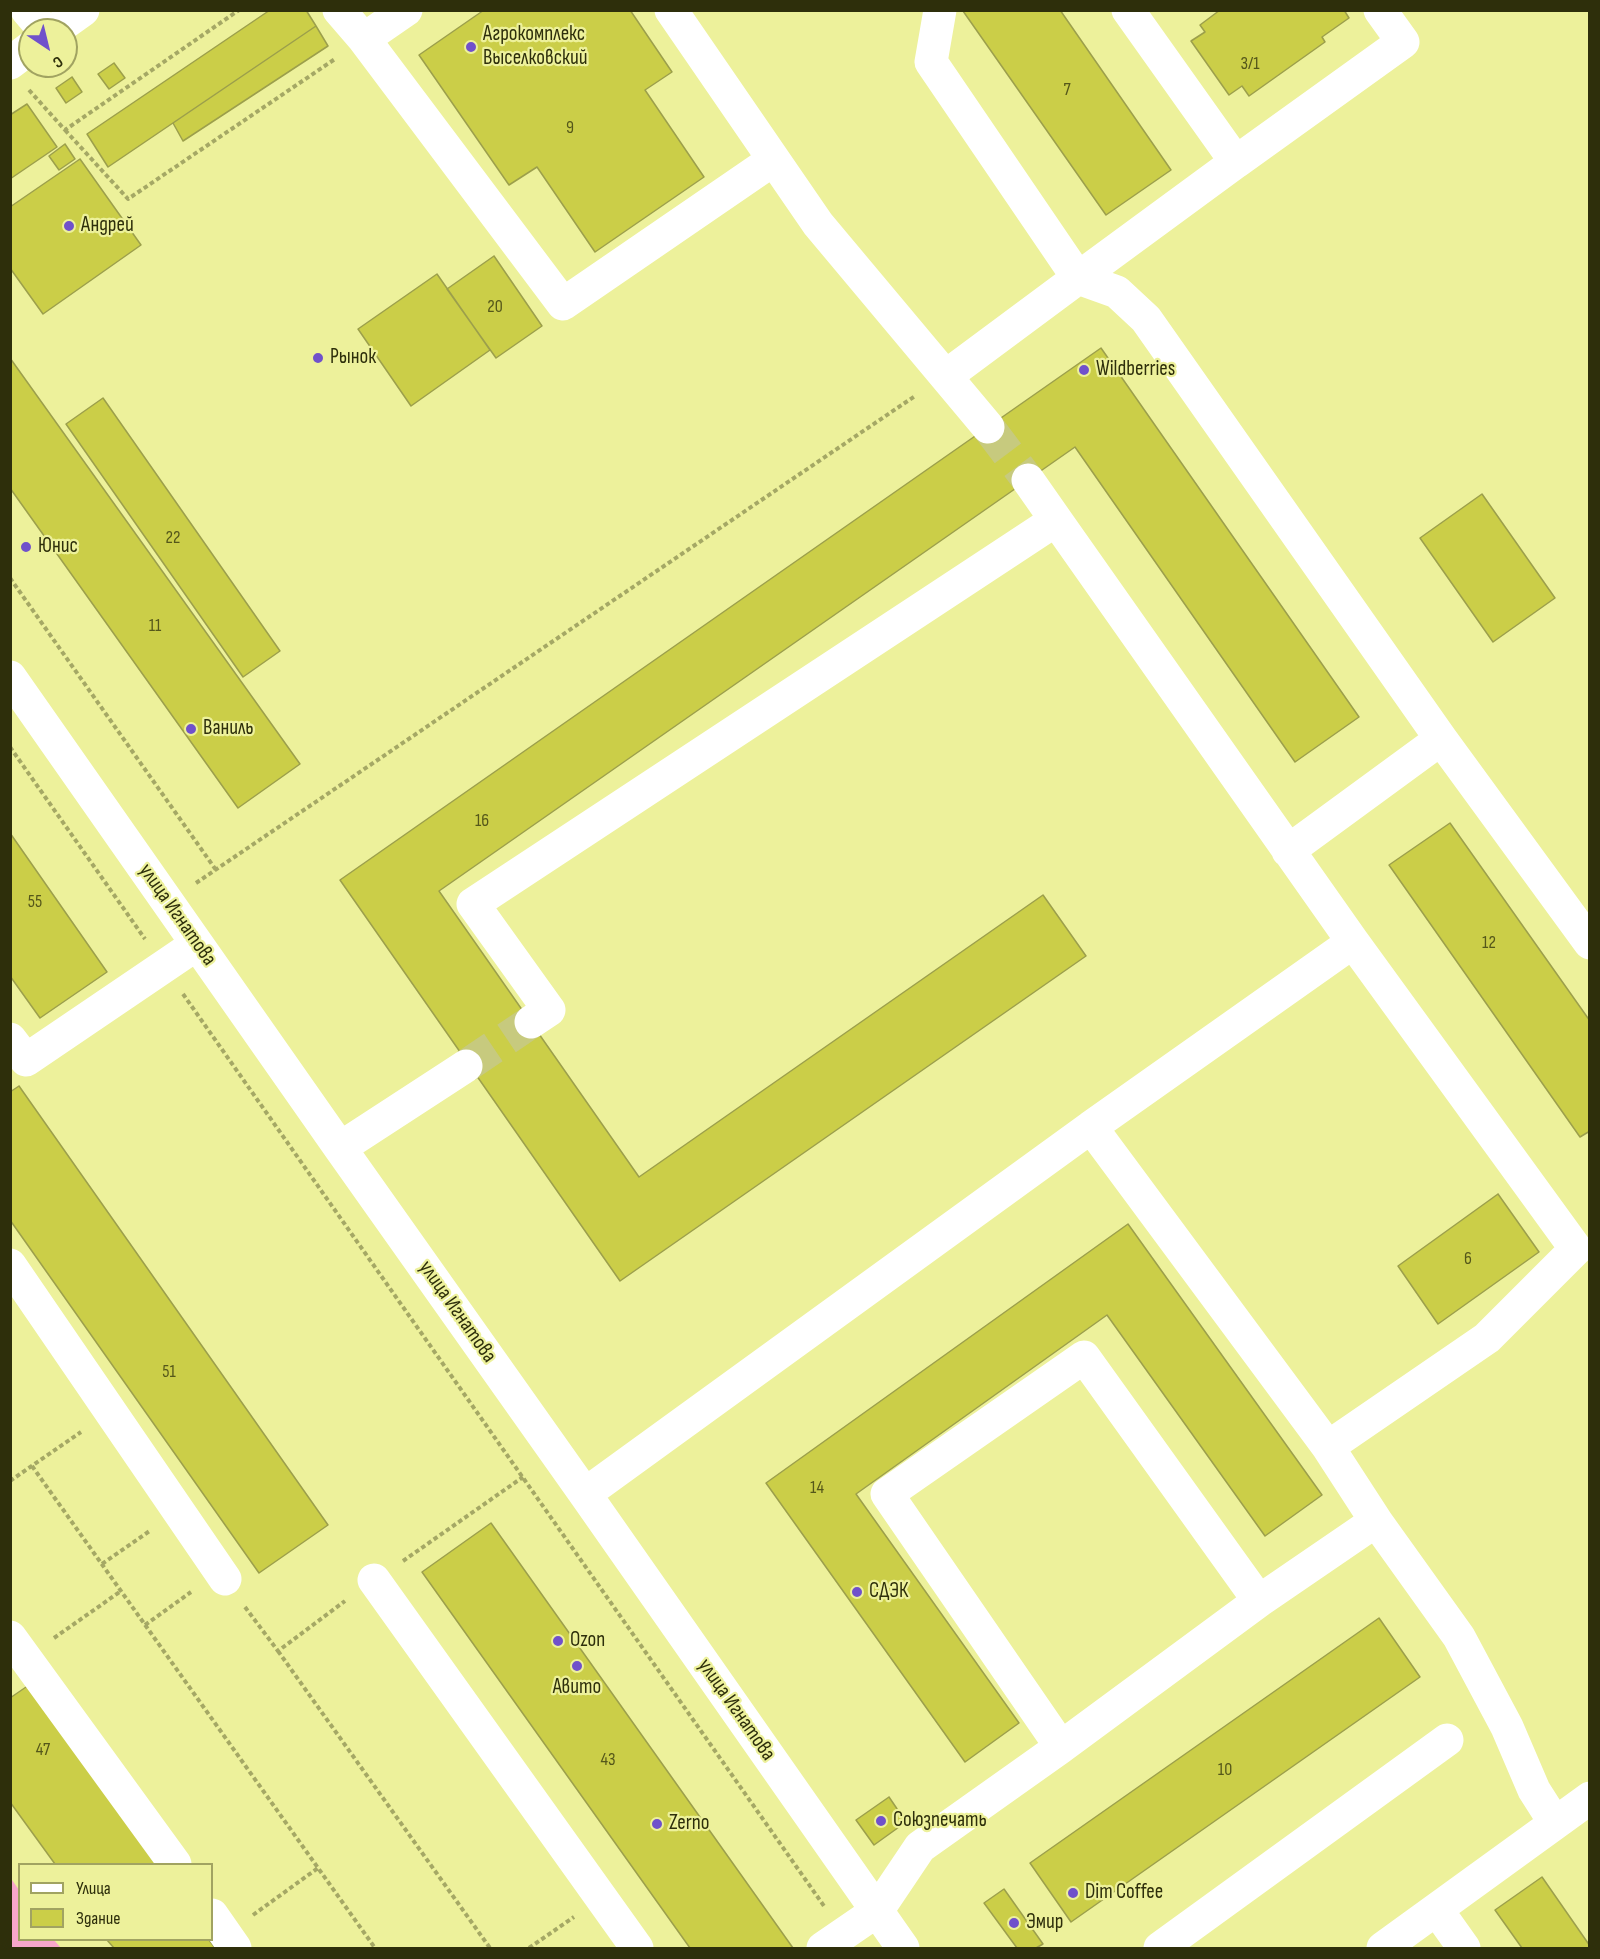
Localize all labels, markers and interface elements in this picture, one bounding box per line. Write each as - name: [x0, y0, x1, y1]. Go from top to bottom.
- north arrow: [18, 18, 78, 78]
- place label: Агрокомплекс Выселковский: [483, 22, 588, 72]
- marker: Агрокомплекс Выселковский: [464, 40, 478, 54]
- text: С: [49, 51, 66, 72]
- house number: 3/1: [1240, 53, 1260, 75]
- house number: 7: [1063, 79, 1071, 101]
- house number: 9: [566, 117, 574, 139]
- place label: Андрей: [81, 213, 134, 239]
- marker: Андрей: [62, 219, 76, 233]
- house number: 20: [487, 296, 503, 318]
- place label: Рынок: [330, 345, 376, 371]
- marker: Рынок: [311, 351, 325, 365]
- place label: Wildberries: [1096, 357, 1175, 383]
- marker: Wildberries: [1077, 363, 1091, 377]
- house number: 22: [166, 527, 180, 549]
- place label: Юнис: [38, 534, 78, 560]
- marker: Юнис: [19, 540, 33, 554]
- house number: 11: [149, 615, 161, 637]
- place label: Ваниль: [203, 716, 254, 742]
- marker: Ваниль: [184, 722, 198, 736]
- house number: 16: [475, 810, 489, 832]
- street label: улица Игнатова: [133, 859, 221, 971]
- house number: 55: [28, 891, 42, 913]
- house number: 12: [1482, 932, 1496, 954]
- house number: 6: [1464, 1248, 1472, 1270]
- street label: улица Игнатова: [413, 1256, 501, 1368]
- house number: 51: [162, 1361, 176, 1383]
- house number: 14: [810, 1477, 824, 1499]
- place label: СДЭК: [869, 1579, 908, 1605]
- marker: СДЭК: [850, 1585, 864, 1599]
- place label: Ozon: [570, 1628, 605, 1654]
- marker: Ozon: [551, 1634, 565, 1648]
- street label: улица Игнатова: [692, 1654, 780, 1766]
- marker: Авито: [570, 1659, 584, 1673]
- place label: Авито: [553, 1675, 601, 1701]
- house number: 47: [36, 1739, 50, 1761]
- house number: 43: [600, 1749, 616, 1771]
- house number: 10: [1218, 1759, 1232, 1781]
- place label: Союзпечать: [893, 1808, 987, 1834]
- place label: Zerno: [669, 1811, 709, 1837]
- marker: Союзпечать: [874, 1814, 888, 1828]
- marker: Zerno: [650, 1817, 664, 1831]
- legend: [18, 1863, 213, 1941]
- text: Улица: [76, 1878, 111, 1899]
- place label: Dim Coffee: [1085, 1880, 1163, 1906]
- marker: Dim Coffee: [1066, 1886, 1080, 1900]
- text: Здание: [76, 1908, 121, 1929]
- place label: Эмир: [1026, 1910, 1063, 1936]
- marker: Эмир: [1007, 1916, 1021, 1930]

